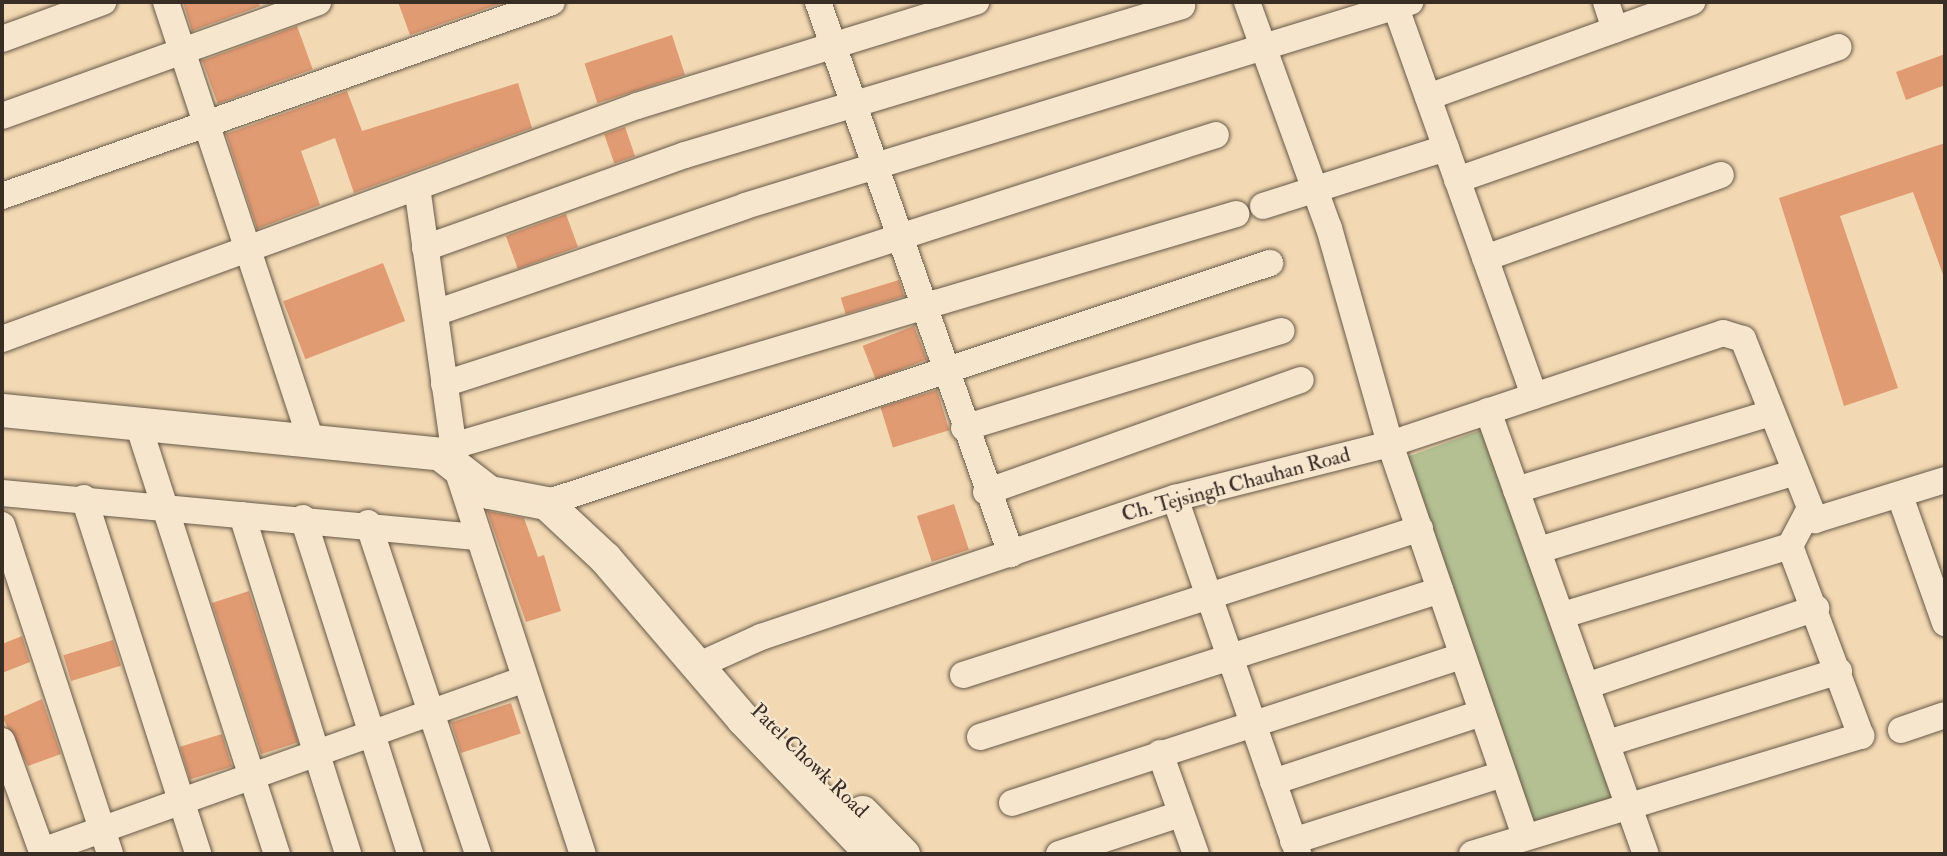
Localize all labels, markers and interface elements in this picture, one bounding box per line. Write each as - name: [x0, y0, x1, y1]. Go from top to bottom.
- street label: Ch. Tejsingh Chauhan Road: [1119, 442, 1353, 528]
- street label: Patel Chowk Road: [745, 699, 873, 823]

